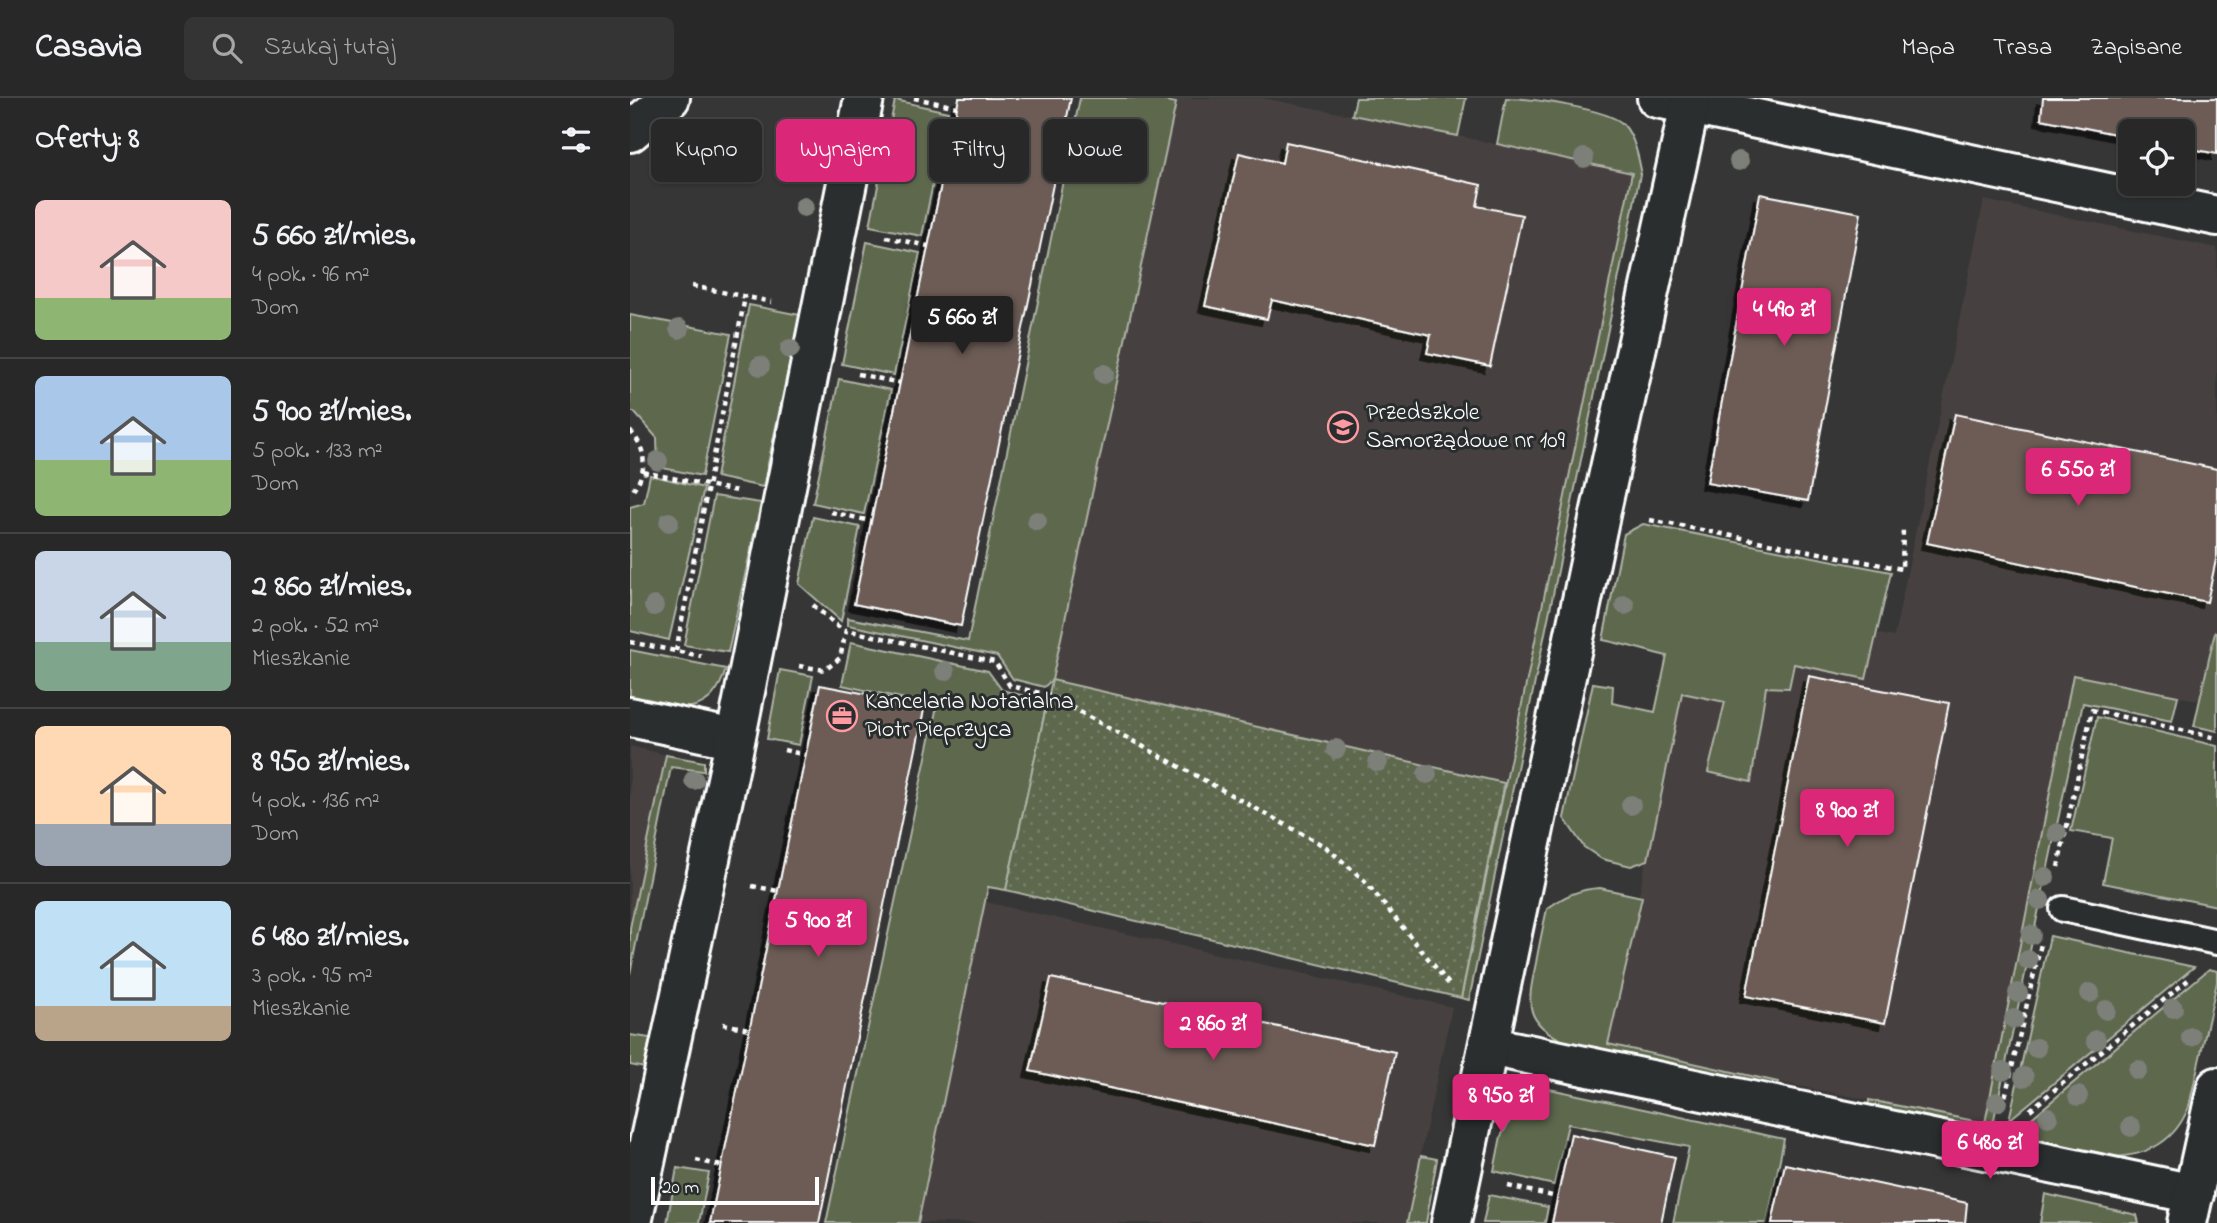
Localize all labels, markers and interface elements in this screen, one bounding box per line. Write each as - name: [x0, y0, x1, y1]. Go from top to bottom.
- search box: [184, 17, 674, 80]
- text: Casavia: [35, 24, 142, 72]
- icon: search: [208, 29, 246, 67]
- text: Szukaj tutaj: [264, 29, 395, 67]
- text: Mapa: [1901, 31, 1955, 66]
- text: Trasa: [1993, 31, 2052, 66]
- text: Zapisane: [2090, 31, 2182, 66]
- text: Oferty: 8: [35, 118, 139, 162]
- chip: Kupno: [651, 119, 762, 182]
- chip: Wynajem: [776, 119, 915, 182]
- chip: Filtry: [929, 119, 1029, 182]
- chip: Nowe: [1043, 119, 1147, 182]
- map controls: [2118, 119, 2195, 196]
- button: locate: [2118, 119, 2195, 196]
- icon: filters: [557, 121, 595, 159]
- text: 5 660 zł/mies.: [252, 215, 416, 259]
- icon: home: [91, 228, 175, 312]
- text: 4 pok. · 96 m²: [252, 259, 370, 292]
- pin: 4 490 zł: [1712, 288, 1856, 348]
- text: Dom: [252, 292, 299, 325]
- text: 4 490 zł: [1753, 294, 1815, 327]
- pin: 5 660 zł: [890, 296, 1034, 356]
- text: 5 660 zł: [927, 302, 997, 335]
- text: 5 900 zł/mies.: [252, 391, 411, 435]
- place label: Przedszkole Samorządowe nr 109: [1366, 396, 1566, 459]
- icon: home: [91, 404, 175, 488]
- school or university icon: Przedszkole Samorządowe nr 109: [1326, 410, 1360, 444]
- text: 5 pok. · 133 m²: [252, 435, 383, 468]
- pin: 6 550 zł: [2006, 448, 2150, 508]
- text: 6 550 zł: [2042, 454, 2114, 487]
- text: Dom: [252, 468, 299, 501]
- text: 2 860 zł/mies.: [252, 566, 412, 610]
- icon: home: [91, 579, 175, 663]
- text: 2 pok. · 52 m²: [252, 610, 379, 643]
- text: Mieszkanie: [252, 643, 350, 676]
- place label: Kancelaria Notarialna Piotr Pieprzyca: [865, 685, 1074, 749]
- office icon: Kancelaria Notarialna Piotr Pieprzyca: [825, 699, 859, 733]
- text: 8 950 zł/mies.: [252, 741, 410, 785]
- icon: home: [91, 754, 175, 838]
- text: 4 pok. · 136 m²: [252, 785, 380, 818]
- pin: 8 900 zł: [1775, 790, 1919, 849]
- text: 8 900 zł: [1816, 795, 1878, 828]
- text: Dom: [252, 818, 299, 851]
- pin: 5 900 zł: [746, 900, 890, 959]
- text: 5 900 zł: [785, 905, 851, 938]
- text: 6 480 zł/mies.: [252, 916, 409, 960]
- icon: home: [91, 929, 175, 1013]
- text: 3 pok. · 95 m²: [252, 960, 373, 993]
- text: Mieszkanie: [252, 993, 350, 1026]
- pin: 2 860 zł: [1141, 1002, 1285, 1062]
- text: 2 860 zł: [1180, 1008, 1246, 1041]
- pin: 8 950 zł: [1429, 1074, 1573, 1134]
- text: 8 950 zł: [1469, 1080, 1534, 1113]
- pin: 6 480 zł: [1918, 1122, 2062, 1181]
- text: 6 480 zł: [1958, 1127, 2022, 1160]
- scale bar: [651, 1174, 819, 1206]
- text: 20 m: [662, 1175, 699, 1202]

